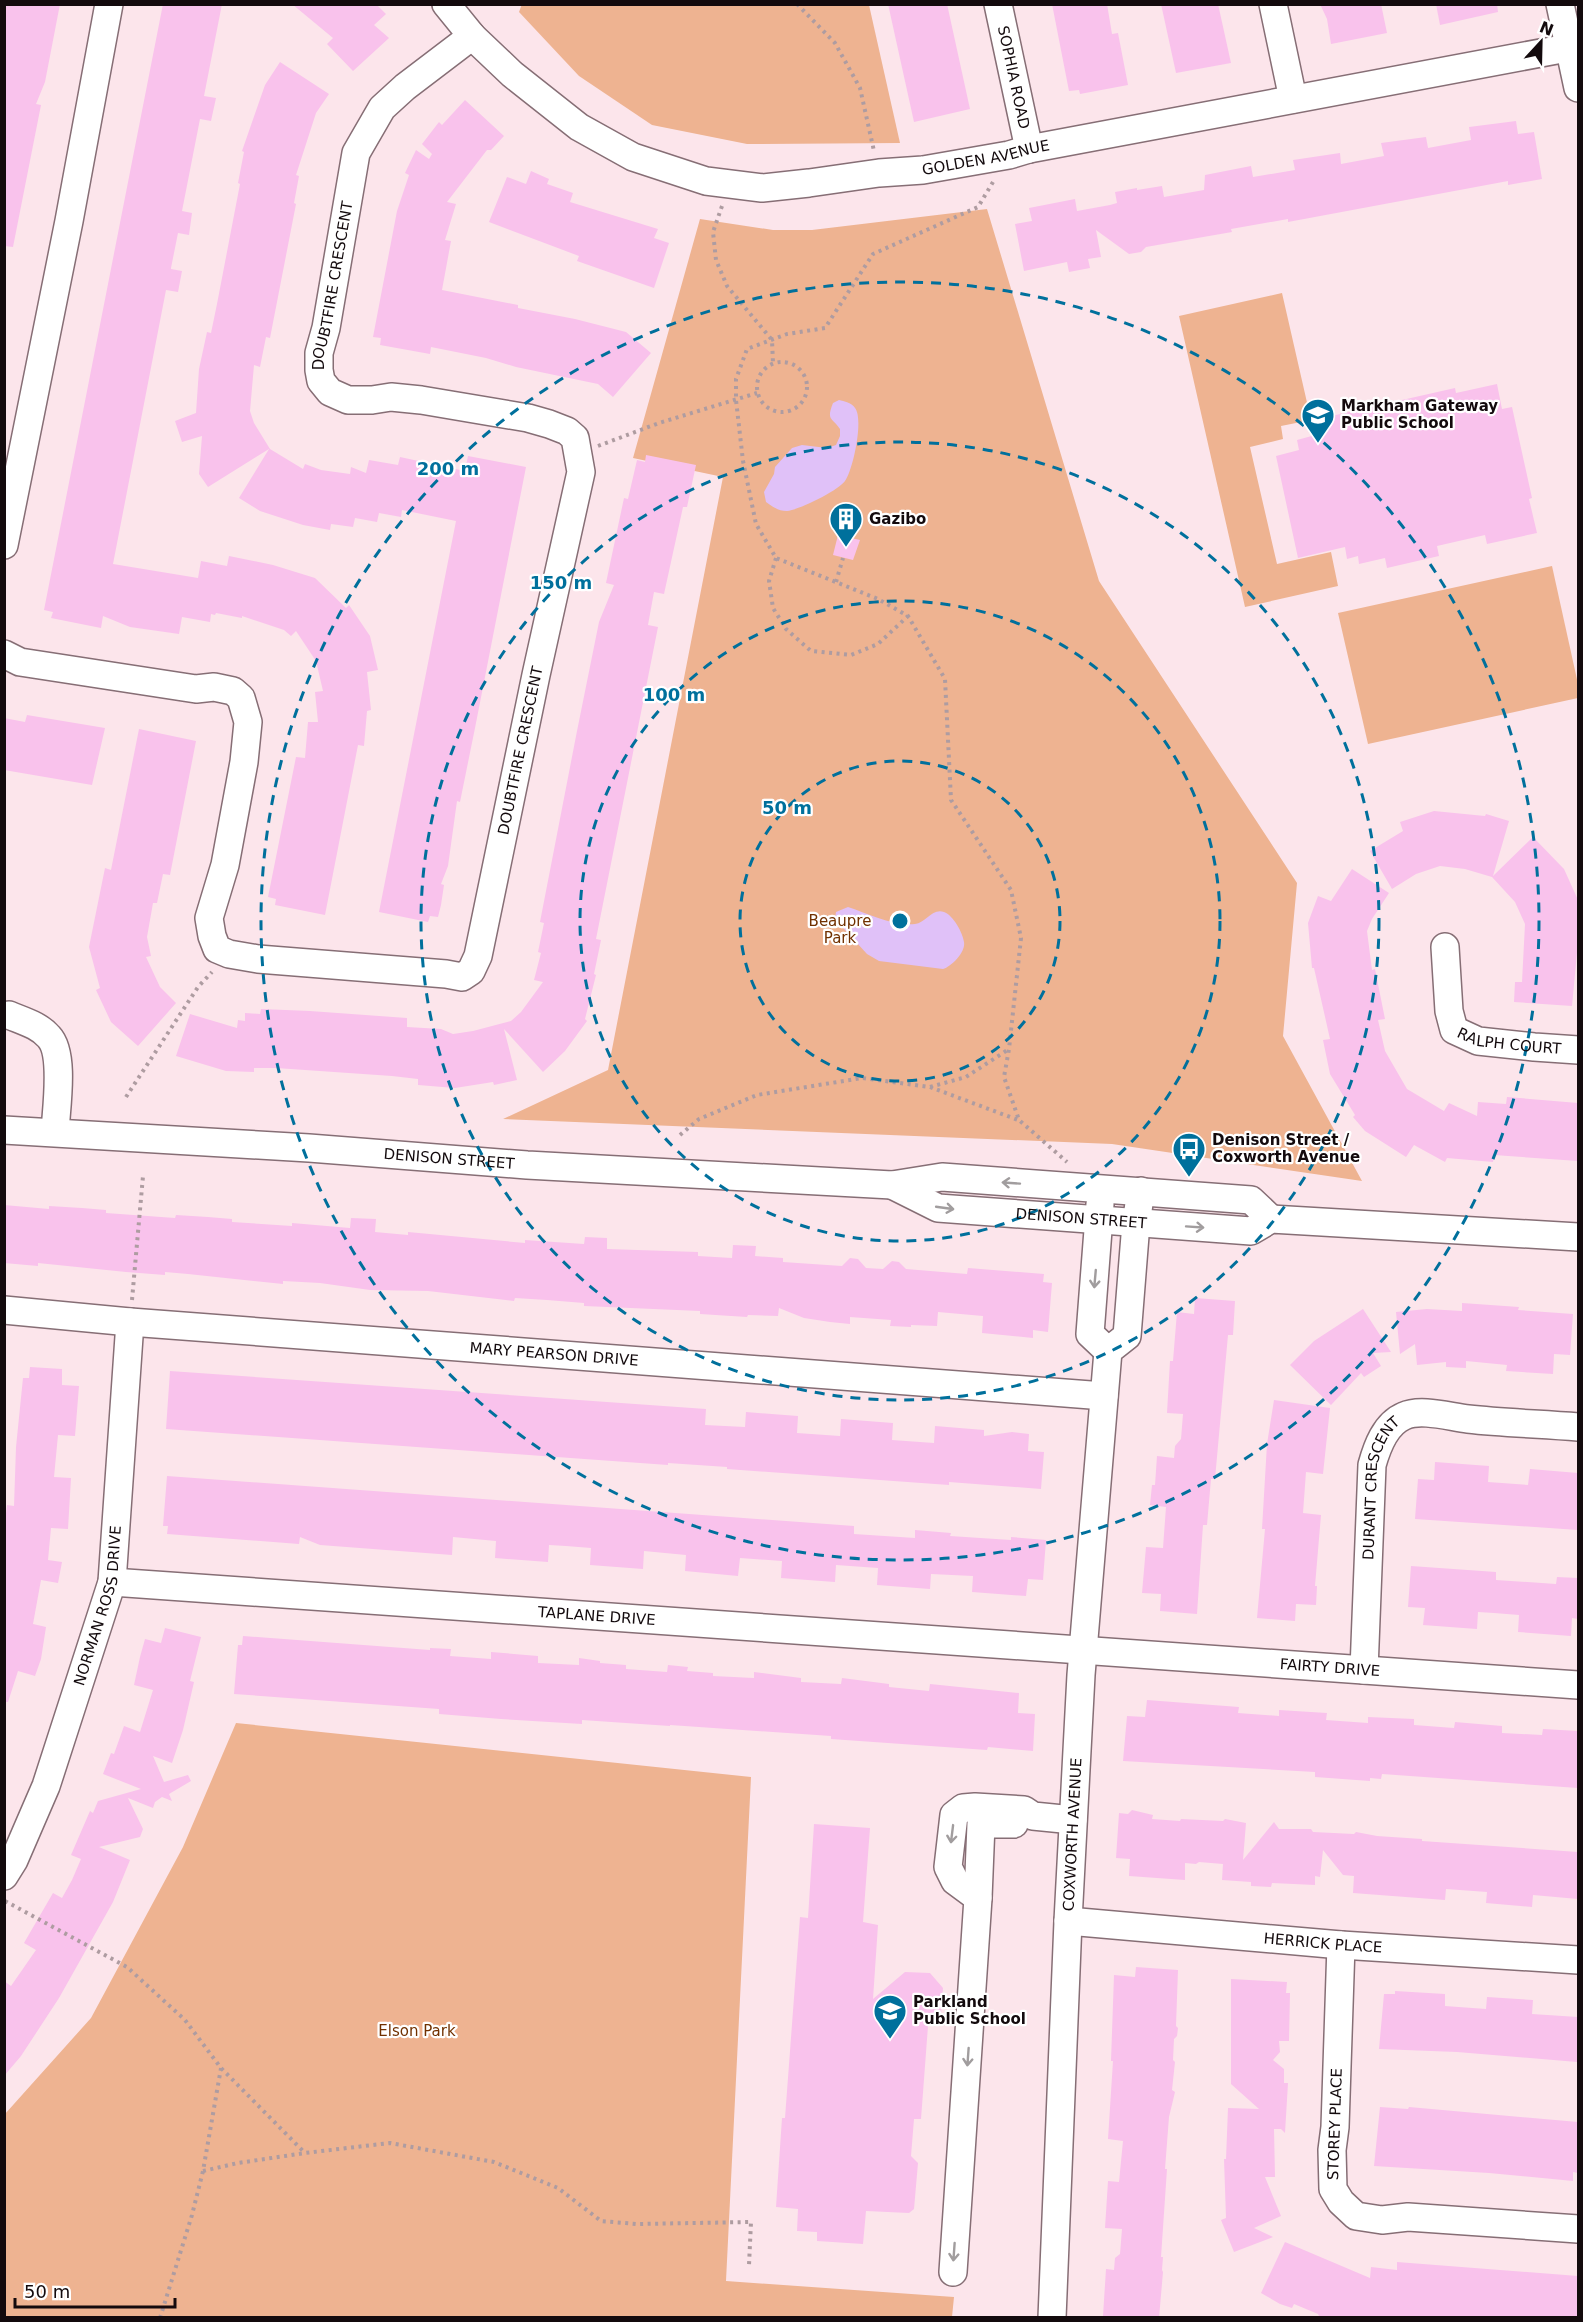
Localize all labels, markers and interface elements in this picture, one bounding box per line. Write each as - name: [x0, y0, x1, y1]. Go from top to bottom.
- north arrow: [1511, 12, 1571, 72]
- text: N: [1537, 17, 1556, 40]
- street label: SOPHIA ROAD: [994, 24, 1033, 131]
- street label: GOLDEN AVENUE: [921, 136, 1051, 179]
- street label: DOUBTFIRE CRESCENT: [309, 199, 357, 370]
- school or university icon: Markham Gateway Public School: [1300, 397, 1336, 444]
- place label: Markham Gateway Public School: [1341, 397, 1498, 432]
- text: 200 m: [417, 458, 479, 479]
- building icon: Gazibo: [828, 501, 864, 548]
- place label: Gazibo: [869, 510, 926, 528]
- text: 150 m: [530, 572, 592, 593]
- street label: DOUBTFIRE CRESCENT: [494, 664, 547, 837]
- text: 100 m: [643, 684, 705, 705]
- text: 50 m: [762, 797, 812, 818]
- centre of rings: [890, 911, 910, 931]
- park label: Beaupre Park: [809, 912, 871, 947]
- street label: RALPH COURT: [1454, 1024, 1563, 1058]
- bus stop icon: Denison Street / Coxworth Avenue: [1171, 1131, 1207, 1178]
- place label: Denison Street / Coxworth Avenue: [1212, 1131, 1360, 1166]
- street label: DENISON STREET: [383, 1145, 516, 1173]
- one-way arrow: [1002, 1177, 1022, 1188]
- one-way arrow: [935, 1203, 955, 1214]
- street label: DENISON STREET: [1015, 1205, 1148, 1232]
- one-way arrow: [1184, 1222, 1204, 1233]
- one-way arrow: [1089, 1269, 1100, 1288]
- street label: MARY PEARSON DRIVE: [469, 1339, 639, 1370]
- street label: DURANT CRESCENT: [1359, 1412, 1404, 1561]
- street label: NORMAN ROSS DRIVE: [70, 1525, 125, 1688]
- street label: TAPLANE DRIVE: [536, 1603, 656, 1629]
- street label: FAIRTY DRIVE: [1279, 1655, 1381, 1680]
- street label: COXWORTH AVENUE: [1060, 1757, 1086, 1912]
- one-way arrow: [946, 1824, 957, 1844]
- street label: HERRICK PLACE: [1263, 1929, 1383, 1957]
- school or university icon: Parkland Public School: [872, 1993, 908, 2040]
- place label: Parkland Public School: [913, 1993, 1026, 2028]
- park label: Elson Park: [378, 2022, 456, 2040]
- one-way arrow: [962, 2047, 973, 2067]
- street label: STOREY PLACE: [1324, 2068, 1346, 2180]
- one-way arrow: [949, 2241, 960, 2261]
- scale bar: [15, 2271, 176, 2309]
- text: 50 m: [24, 2281, 70, 2302]

